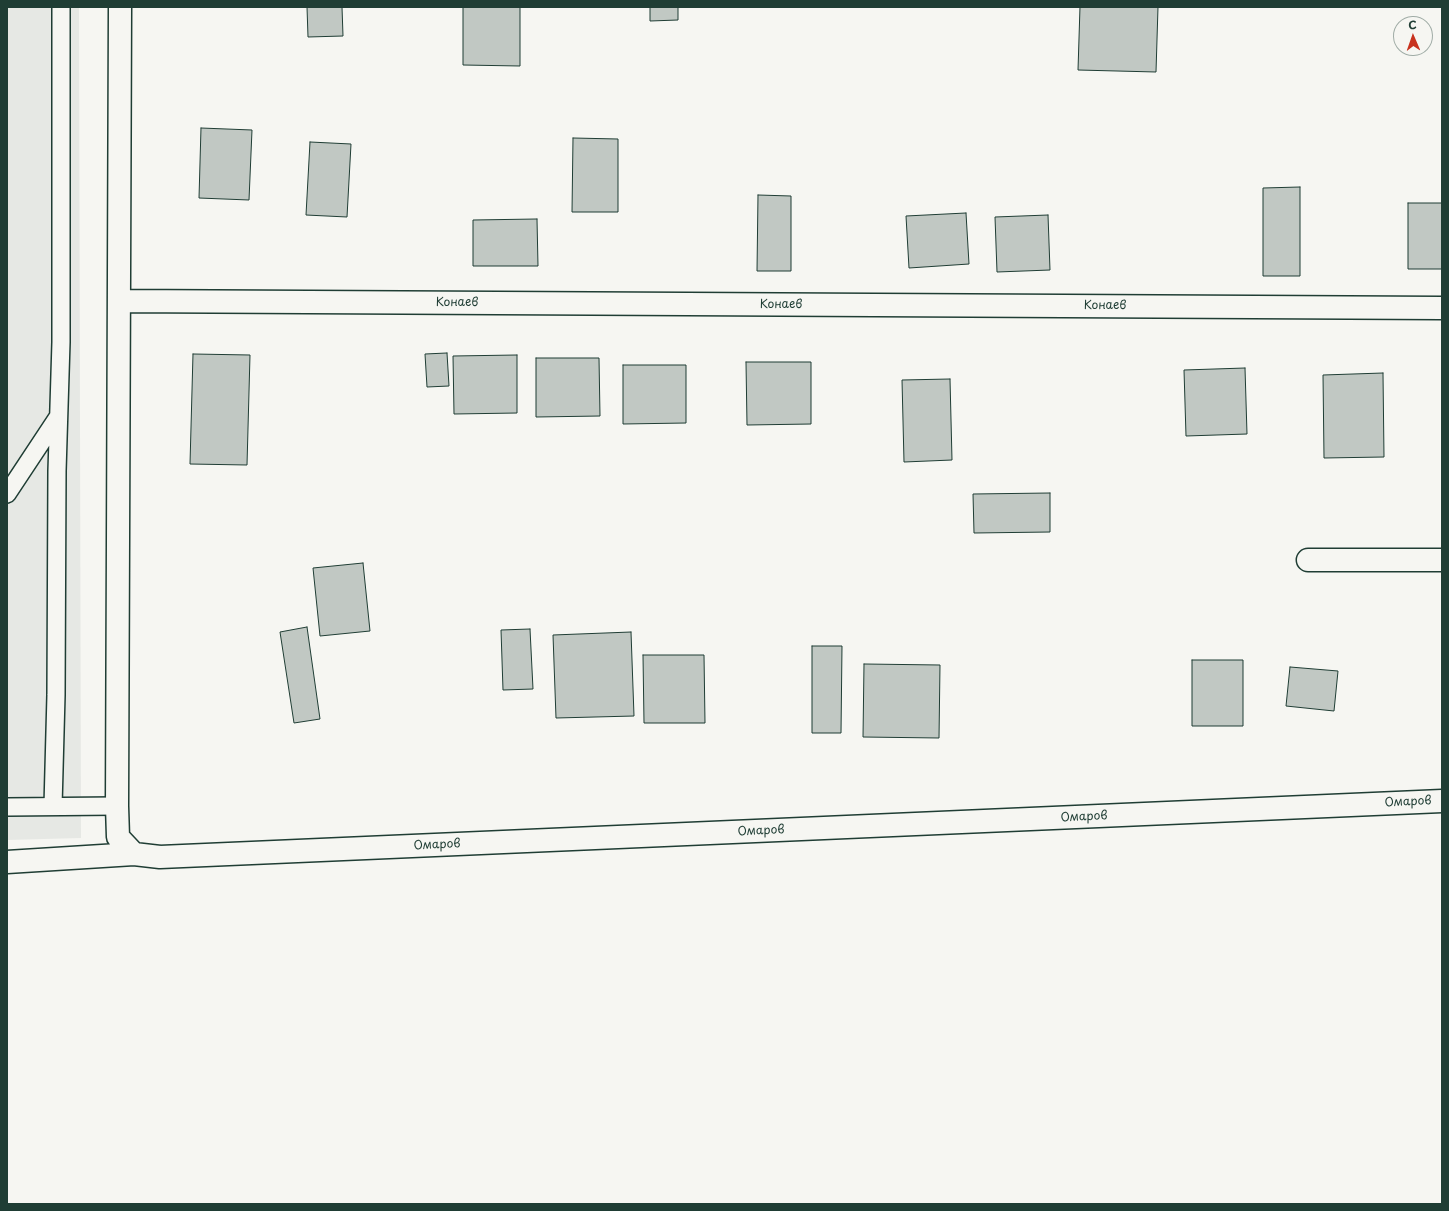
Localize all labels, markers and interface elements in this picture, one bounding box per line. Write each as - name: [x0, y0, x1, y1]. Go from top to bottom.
- north arrow: [1393, 16, 1433, 56]
- text: С: [1408, 16, 1417, 33]
- street label: Конаев: [436, 296, 478, 310]
- street label: Конаев: [760, 298, 802, 312]
- street label: Конаев: [1084, 299, 1126, 313]
- street label: Омаров: [1384, 794, 1432, 810]
- street label: Омаров: [1060, 809, 1108, 825]
- street label: Омаров: [737, 823, 785, 839]
- street label: Омаров: [413, 837, 461, 853]

